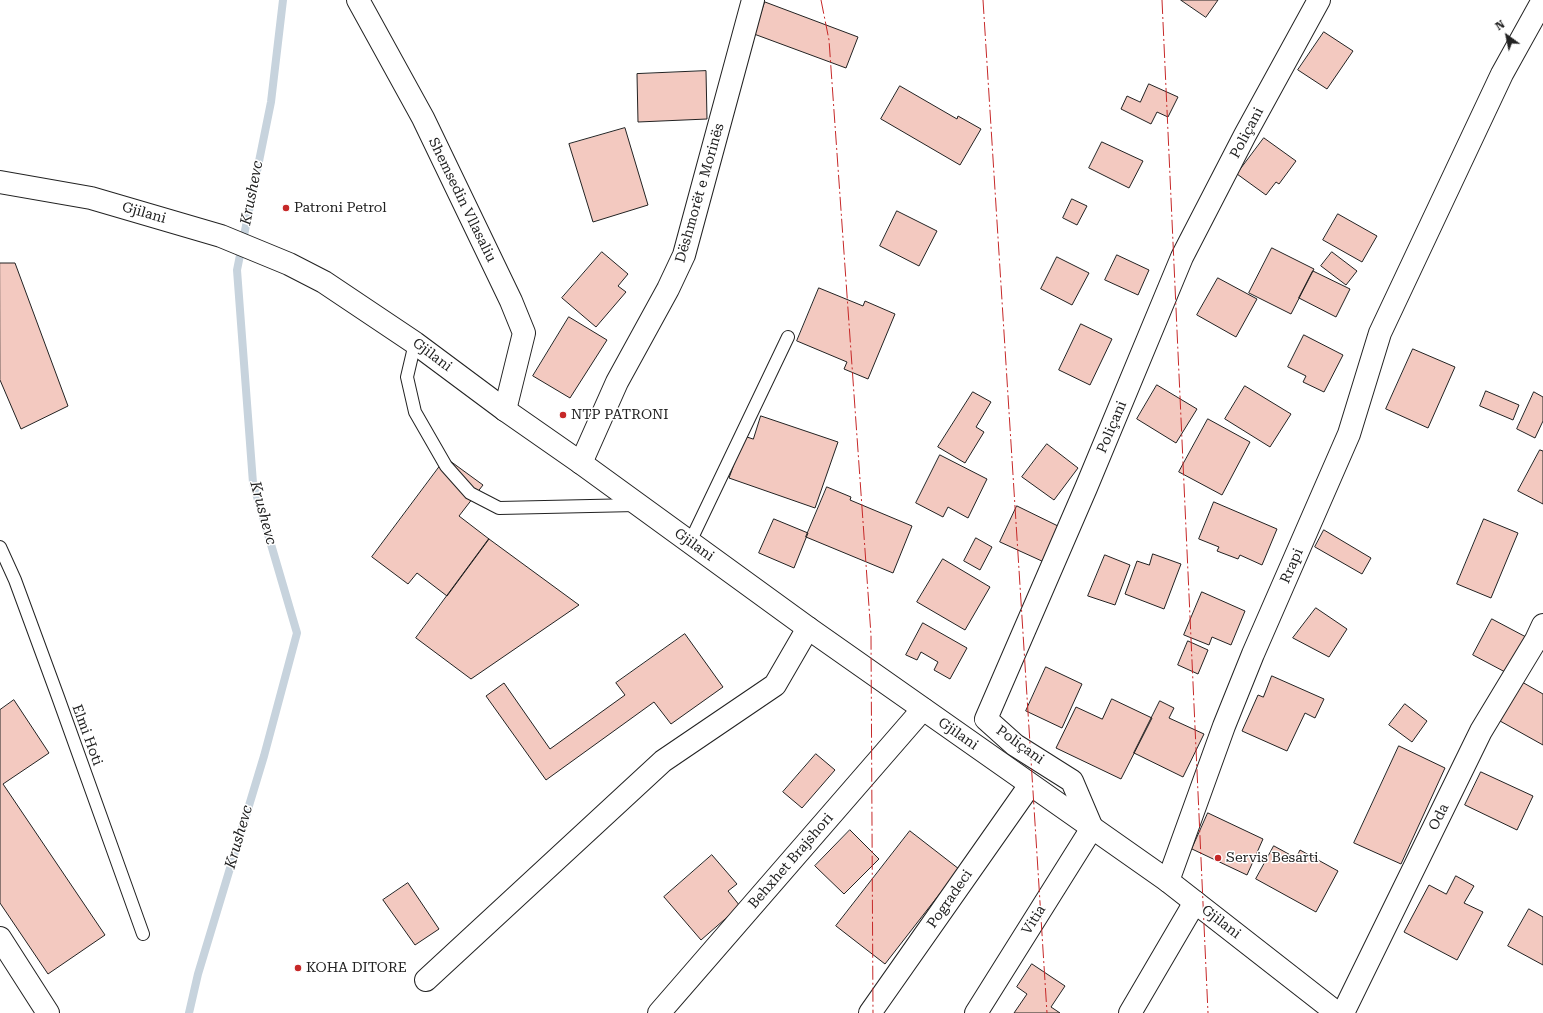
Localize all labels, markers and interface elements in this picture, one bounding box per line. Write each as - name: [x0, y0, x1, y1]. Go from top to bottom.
- north arrow: [1487, 16, 1527, 56]
- text: N: [1493, 18, 1507, 33]
- street label: Poliçani: [1227, 105, 1267, 161]
- street label: Dëshmorët e Morinës: [672, 121, 728, 265]
- street label: Shemsedin Vllasaliu: [425, 135, 499, 265]
- water label: Krushevc: [237, 159, 267, 227]
- street label: Gjilani: [120, 199, 168, 227]
- place label: Patroni Petrol: [294, 200, 387, 216]
- marker: Patroni Petrol: [281, 203, 291, 213]
- street label: Gjilani: [409, 335, 455, 375]
- street label: Poliçani: [1094, 398, 1130, 456]
- place label: NTP PATRONI: [571, 407, 668, 423]
- marker: NTP PATRONI: [558, 410, 568, 420]
- water label: Krushevc: [246, 479, 280, 547]
- street label: Gjilani: [671, 525, 717, 565]
- street label: Rrapi: [1277, 546, 1307, 586]
- street label: Elmi Hoti: [68, 702, 106, 768]
- street label: Gjilani: [935, 714, 981, 754]
- street label: Poliçani: [993, 722, 1047, 768]
- street label: Oda: [1425, 801, 1453, 833]
- water label: Krushevc: [221, 803, 257, 871]
- street label: Behxhet Brajshori: [745, 810, 837, 912]
- place label: Servis Besarti: [1226, 850, 1318, 866]
- marker: Servis Besarti: [1213, 853, 1223, 863]
- street label: Pogradeci: [924, 867, 976, 931]
- street label: Vitia: [1019, 902, 1049, 938]
- street label: Gjilani: [1198, 902, 1244, 942]
- place label: KOHA DITORE: [306, 960, 407, 976]
- marker: KOHA DITORE: [293, 963, 303, 973]

